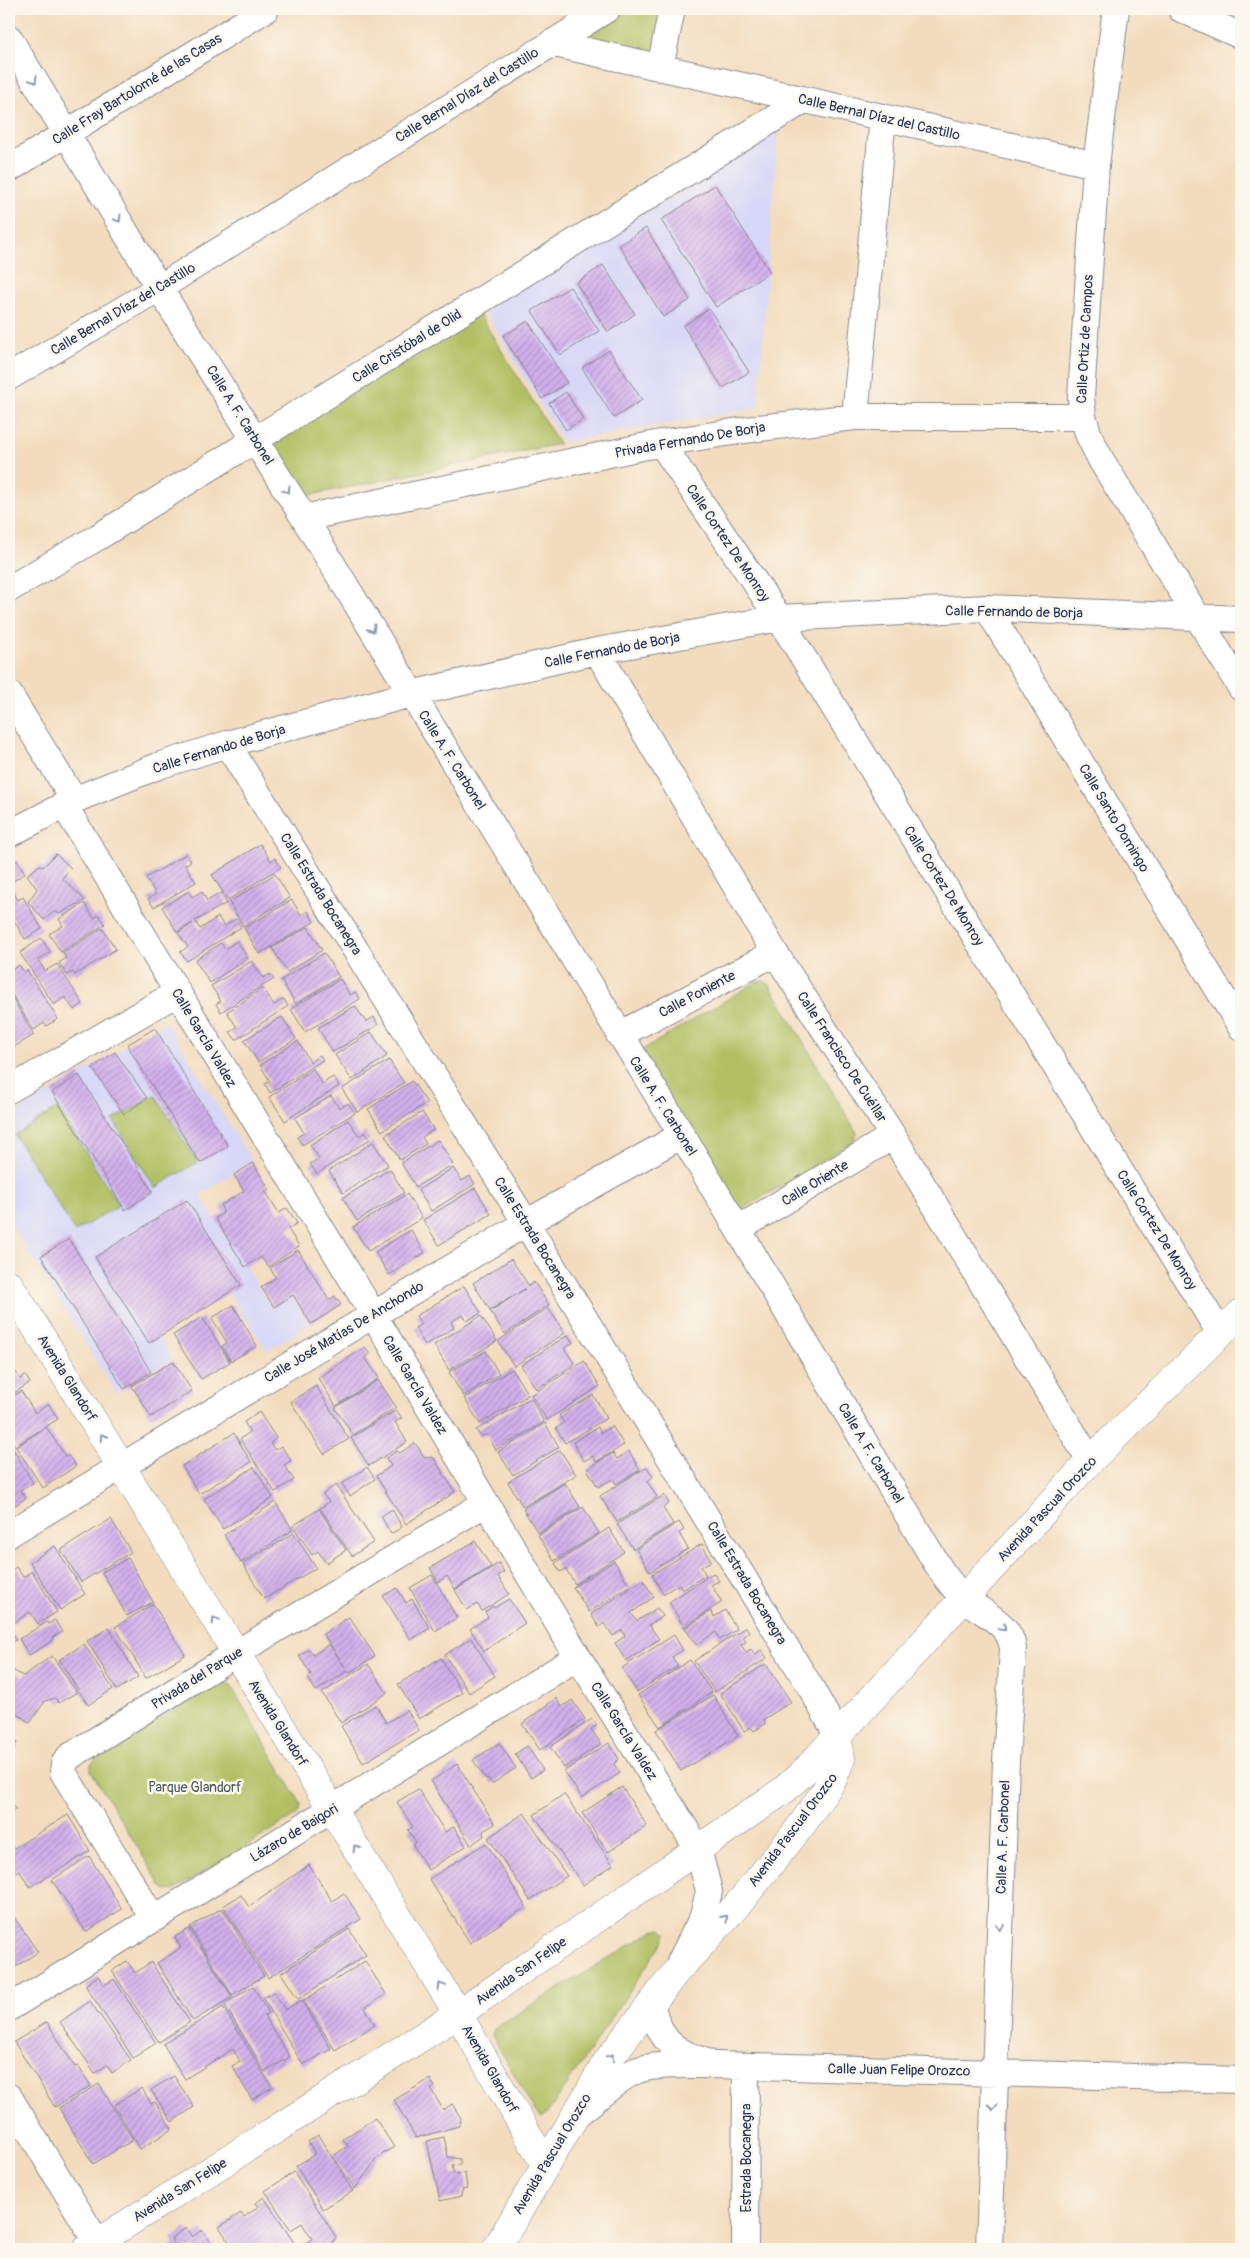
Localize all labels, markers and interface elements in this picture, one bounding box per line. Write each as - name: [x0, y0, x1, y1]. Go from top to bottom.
- street label: Calle Fray Bartolomé de las Casas: [49, 29, 226, 148]
- street label: Calle Bernal Díaz del Castillo: [392, 44, 542, 146]
- one-way arrow: [27, 74, 37, 83]
- street label: Calle Bernal Díaz del Castillo: [796, 90, 962, 144]
- one-way arrow: [111, 214, 121, 223]
- street label: Calle Bernal Díaz del Castillo: [48, 259, 199, 359]
- street label: Calle Ortiz de Campos: [1073, 273, 1097, 404]
- street label: Calle Cristóbal de Olid: [349, 305, 465, 387]
- street label: Calle A. F. Carbonel: [203, 362, 277, 468]
- street label: Privada Fernando De Borja: [613, 418, 767, 462]
- street label: Calle Cortez De Monroy: [682, 481, 774, 605]
- one-way arrow: [281, 485, 291, 494]
- street label: Calle Fernando de Borja: [945, 602, 1083, 622]
- one-way arrow: [366, 624, 375, 633]
- street label: Calle Fernando de Borja: [543, 629, 681, 671]
- street label: Calle A. F. Carbonel: [415, 707, 489, 813]
- street label: Calle Fernando de Borja: [151, 721, 287, 777]
- street label: Calle Santo Domingo: [1075, 761, 1153, 876]
- street label: Calle Cortez De Monroy: [900, 823, 988, 949]
- street label: Calle Estrada Bocanegra: [276, 830, 366, 958]
- street label: Calle Poniente: [656, 967, 738, 1021]
- street label: Calle García Valdez: [168, 985, 240, 1091]
- street label: Calle Francisco De Cuéllar: [793, 988, 891, 1126]
- street label: Calle A. F. Carbonel: [626, 1053, 700, 1159]
- street label: Calle Oriente: [778, 1156, 852, 1210]
- street label: Calle Cortez De Monroy: [1113, 1167, 1201, 1293]
- street label: Calle Estrada Bocanegra: [490, 1174, 580, 1302]
- street label: Calle José Matías De Anchondo: [261, 1277, 427, 1386]
- street label: Avenida Glandorf: [33, 1331, 101, 1425]
- street label: Calle García Valdez: [379, 1332, 451, 1438]
- street label: Calle A. F. Carbonel: [834, 1400, 908, 1506]
- one-way arrow: [100, 1433, 110, 1442]
- street label: Avenida Pascual Orozco: [994, 1452, 1101, 1565]
- street label: Calle Estrada Bocanegra: [703, 1518, 791, 1648]
- one-way arrow: [211, 1617, 221, 1626]
- one-way arrow: [998, 1622, 1007, 1631]
- street label: Privada del Parque: [148, 1643, 246, 1713]
- street label: Avenida Glandorf: [244, 1676, 312, 1770]
- street label: Calle García Valdez: [587, 1679, 661, 1783]
- street label: Avenida Pascual Orozco: [745, 1769, 842, 1890]
- park label: Parque Glandorf: [148, 1779, 242, 1796]
- street label: Calle A. F. Carbonel: [993, 1780, 1013, 1894]
- street label: Lázaro de Baigori: [247, 1800, 341, 1866]
- one-way arrow: [353, 1844, 362, 1853]
- one-way arrow: [719, 1915, 728, 1924]
- one-way arrow: [994, 1923, 1005, 1931]
- street label: Avenida San Felipe: [472, 1933, 570, 2009]
- one-way arrow: [437, 1983, 447, 1992]
- street label: Avenida Glandorf: [458, 2022, 522, 2117]
- one-way arrow: [605, 2053, 614, 2063]
- street label: Calle Juan Felipe Orozco: [827, 2060, 971, 2080]
- street label: Avenida Pascual Orozco: [509, 2090, 595, 2218]
- street label: Estrada Bocanegra: [738, 2103, 755, 2213]
- one-way arrow: [988, 2103, 999, 2111]
- street label: Avenida San Felipe: [130, 2154, 230, 2226]

